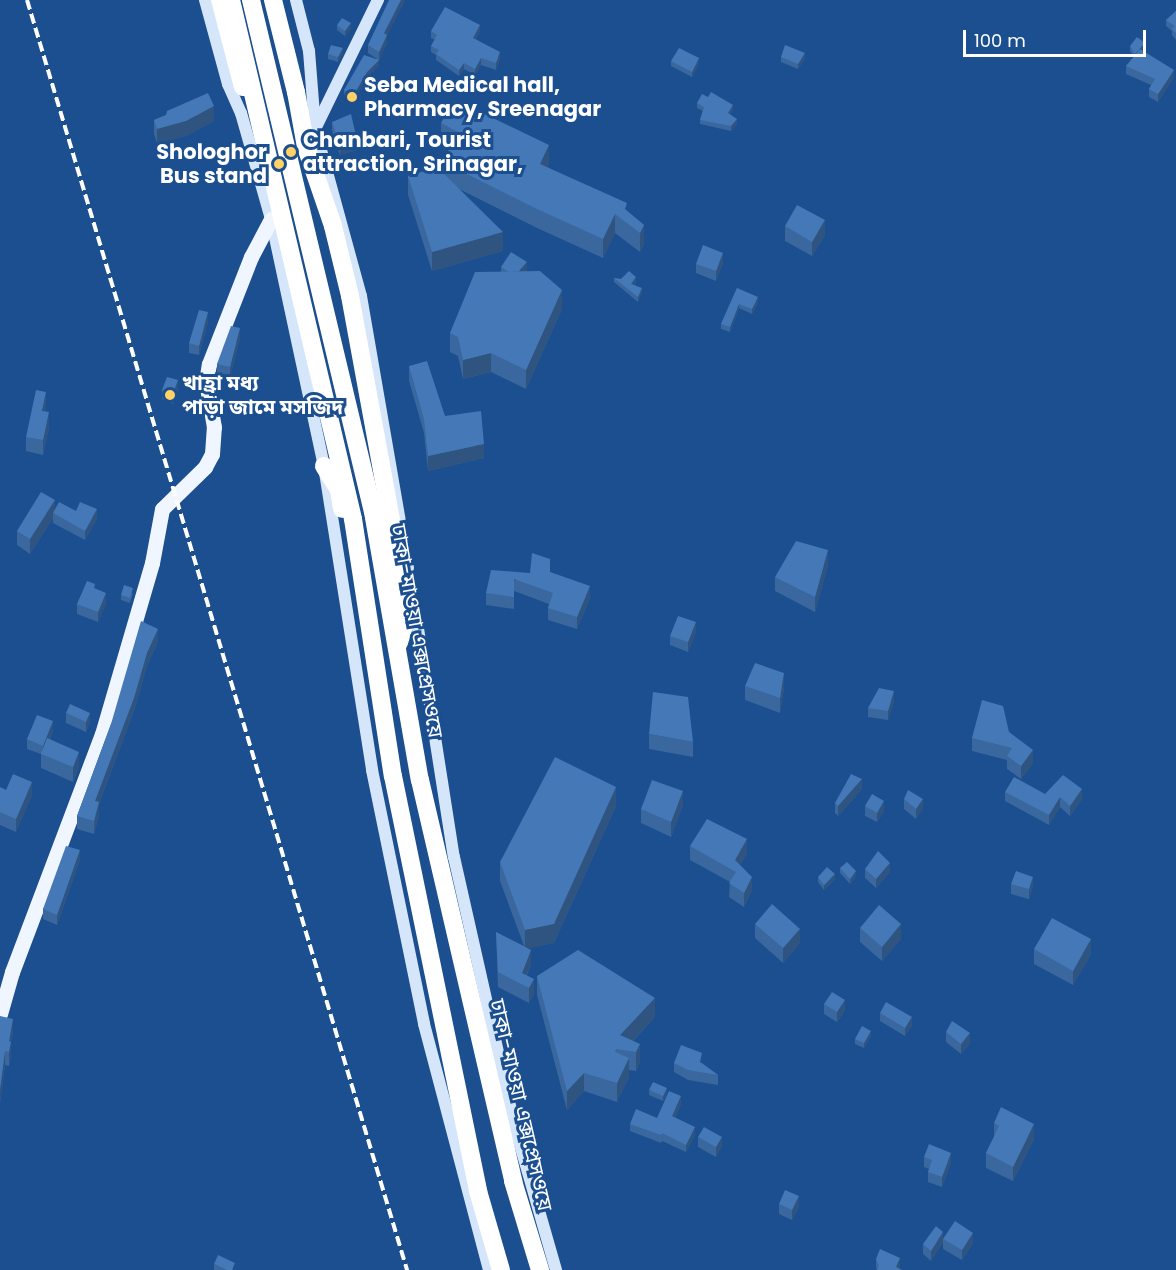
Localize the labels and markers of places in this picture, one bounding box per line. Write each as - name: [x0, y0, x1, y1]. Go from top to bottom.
- place label: Seba Medical hall, Pharmacy, Sreenagar: [364, 72, 601, 122]
- marker: Seba Medical hall, Pharmacy, Sreenagar: [345, 90, 359, 104]
- place label: Chanbari, Tourist attraction, Srinagar,: [303, 127, 523, 177]
- place label: Shologhor Bus stand: [156, 139, 267, 189]
- marker: Chanbari, Tourist attraction, Srinagar,: [284, 145, 298, 159]
- marker: Shologhor Bus stand: [272, 157, 286, 171]
- place label: খাহ্রা মধ্য পাড়া জামে মসজিদ: [182, 370, 343, 420]
- marker: খাহ্রা মধ্য পাড়া জামে মসজিদ: [163, 388, 177, 402]

